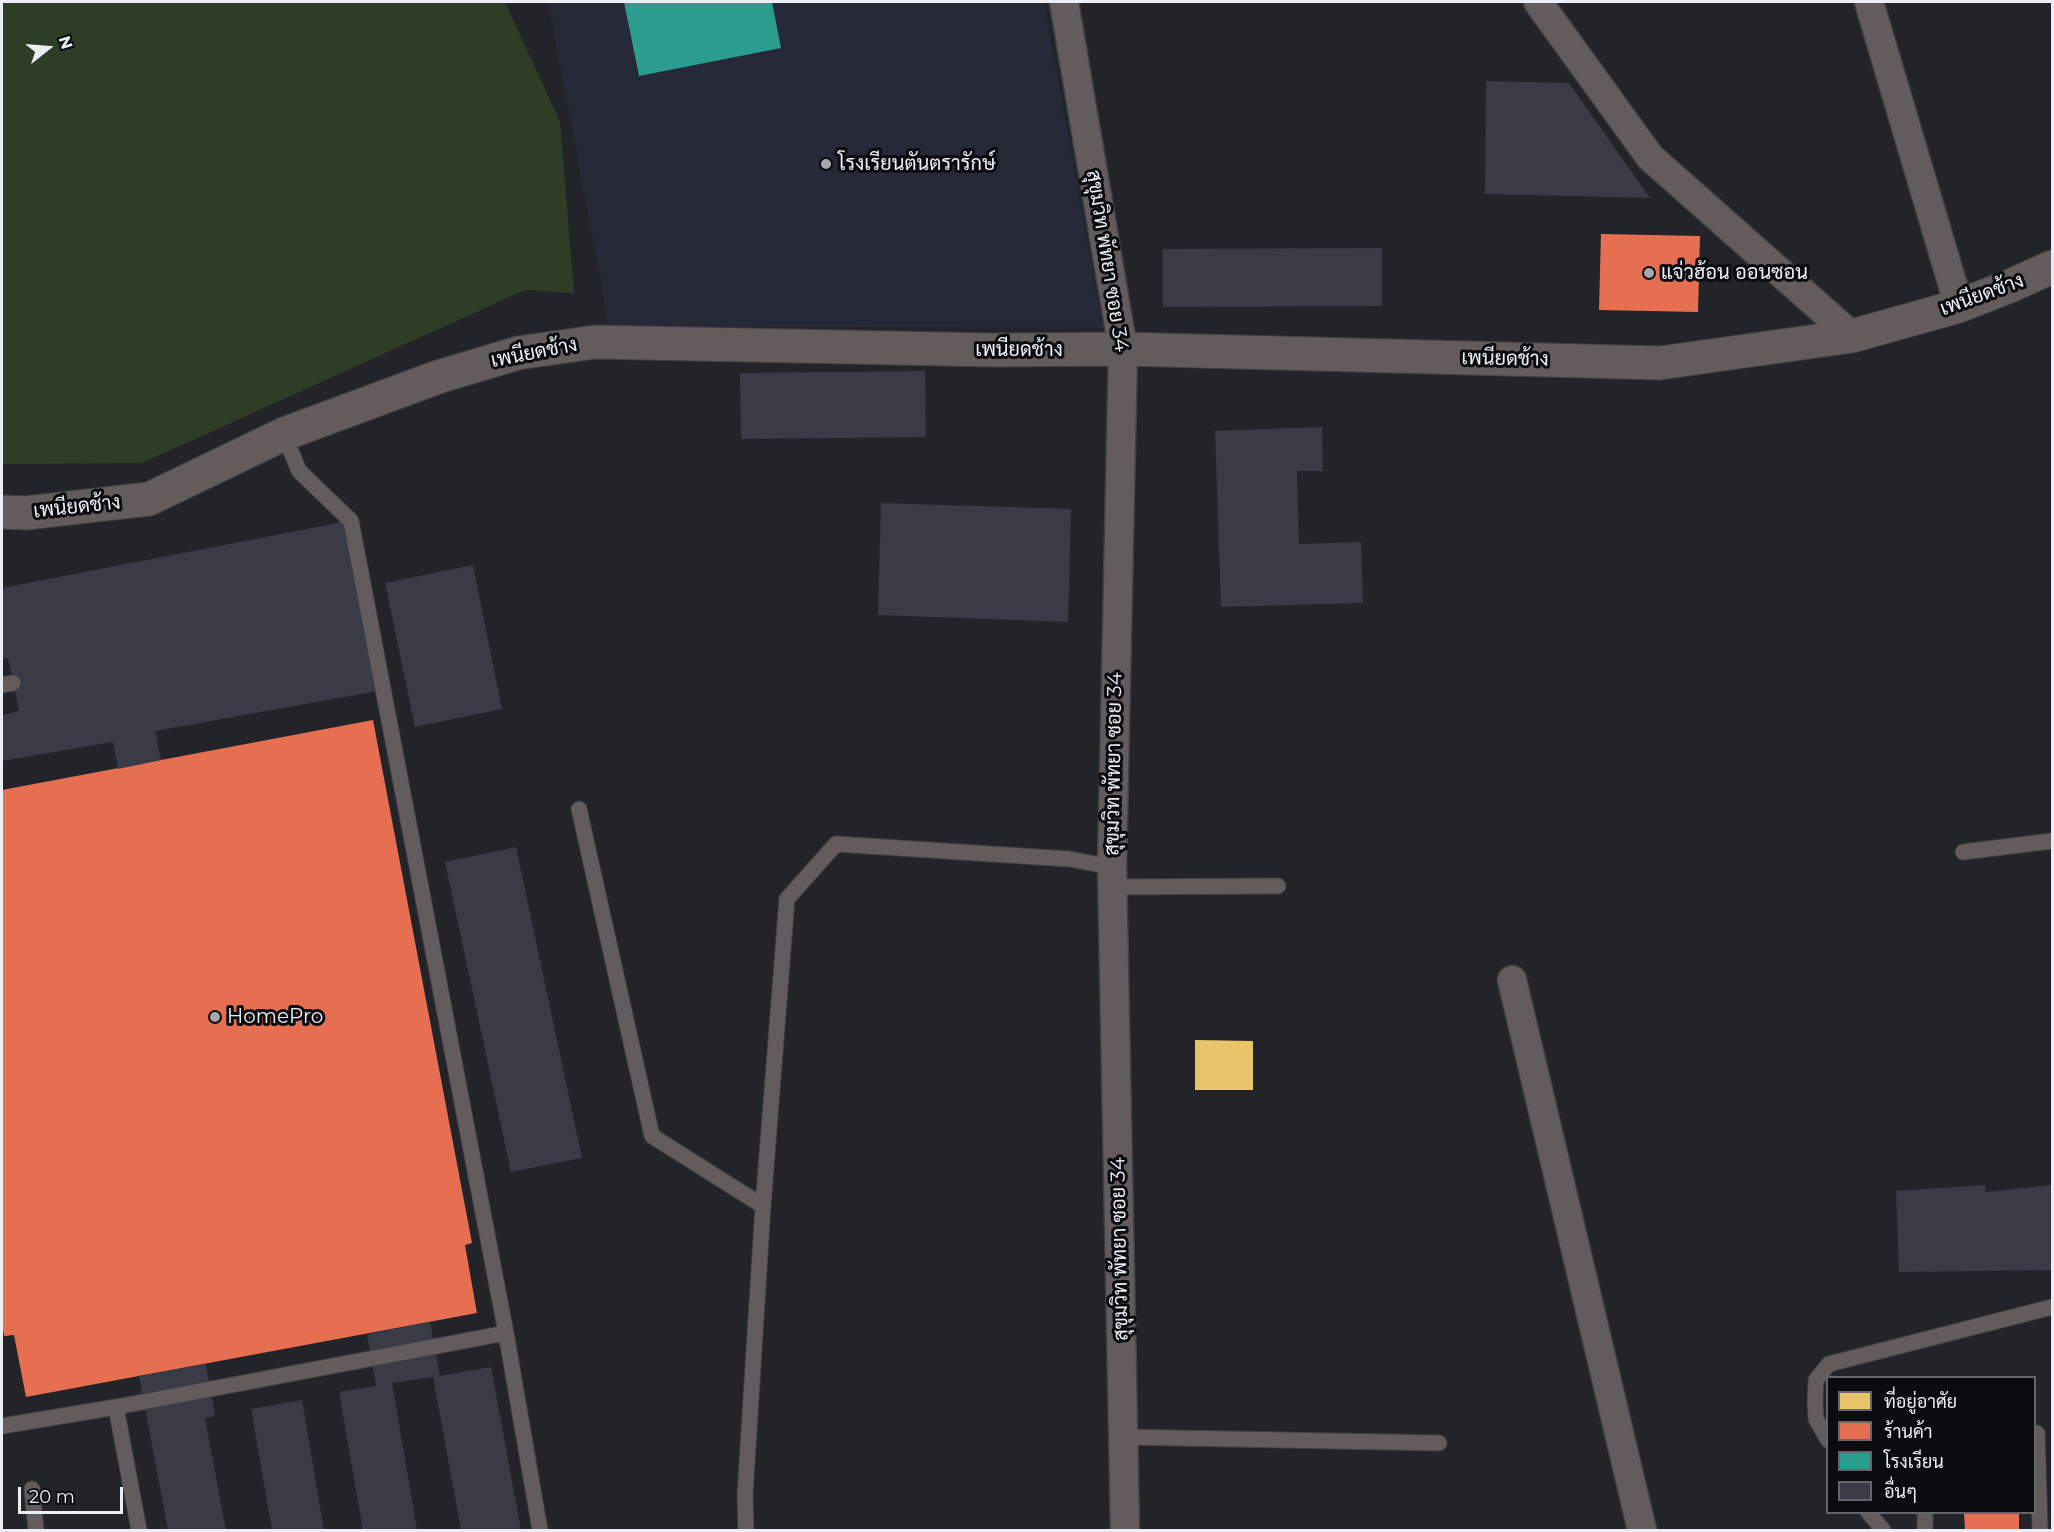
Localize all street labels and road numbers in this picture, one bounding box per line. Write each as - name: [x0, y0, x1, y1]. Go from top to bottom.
- street label: สุขุมวิท พัทยา ซอย 34: [1081, 168, 1133, 354]
- street label: เพนียดช้าง: [1937, 269, 2027, 321]
- street label: เพนียดช้าง: [489, 333, 579, 373]
- street label: เพนียดช้าง: [975, 338, 1063, 362]
- street label: เพนียดช้าง: [1461, 346, 1549, 372]
- street label: เพนียดช้าง: [32, 490, 122, 524]
- street label: สุขุมวิท พัทยา ซอย 34: [1100, 672, 1128, 856]
- street label: สุขุมวิท พัทยา ซอย 34: [1106, 1157, 1134, 1341]

